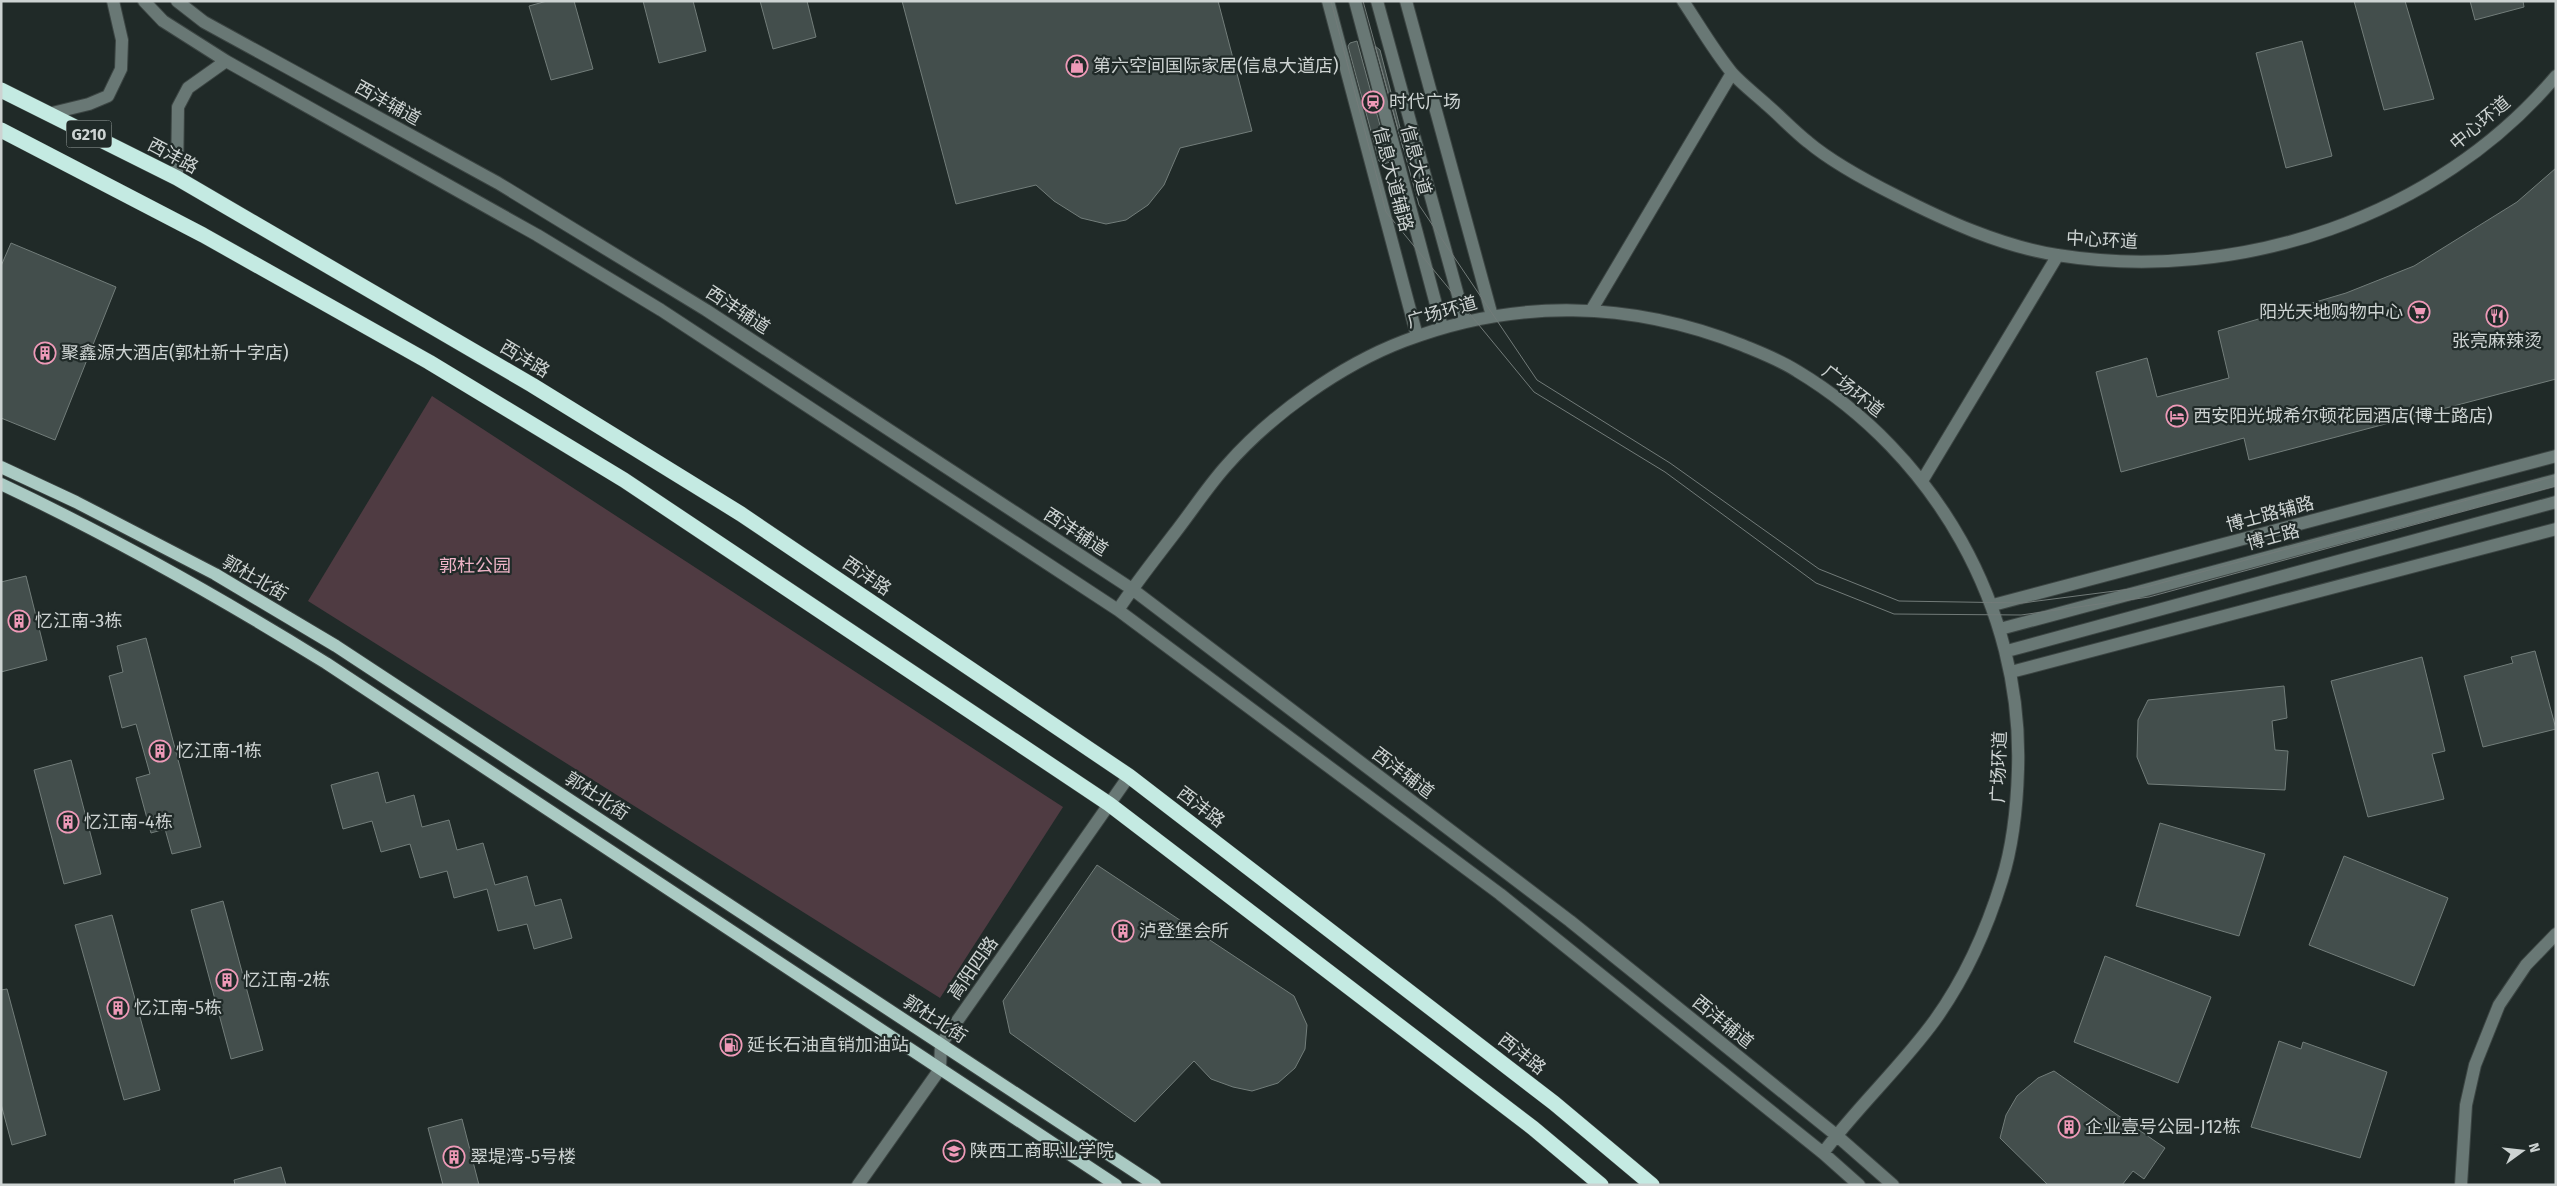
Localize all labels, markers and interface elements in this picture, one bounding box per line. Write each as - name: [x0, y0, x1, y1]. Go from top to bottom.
- shop icon: 第六空间国际家居(信息大道店): [1065, 54, 1089, 78]
- place label: 第六空间国际家居(信息大道店): [1093, 55, 1339, 77]
- street label: 西沣辅道: [351, 76, 425, 130]
- station icon: 时代广场: [1361, 90, 1385, 114]
- place label: 时代广场: [1389, 91, 1461, 113]
- street label: 中心环道: [2445, 91, 2515, 155]
- road number: G210: [66, 120, 112, 148]
- street label: 信息大道: [1396, 122, 1436, 198]
- street label: 信息大道辅路: [1368, 124, 1418, 234]
- street label: 西沣路: [144, 134, 202, 178]
- street label: 中心环道: [2065, 227, 2139, 253]
- street label: 西沣辅道: [702, 281, 774, 339]
- street label: 广场环道: [1404, 292, 1480, 332]
- supermarket icon: 阳光天地购物中心: [2407, 300, 2431, 324]
- place label: 阳光天地购物中心: [2259, 301, 2403, 323]
- restaurant icon: 张亮麻辣烫: [2485, 304, 2509, 328]
- place label: 张亮麻辣烫: [2452, 330, 2542, 352]
- street label: 西沣路: [496, 336, 554, 382]
- building icon: 聚鑫源大酒店(郭杜新十字店): [33, 341, 57, 365]
- place label: 聚鑫源大酒店(郭杜新十字店): [61, 342, 289, 364]
- street label: 广场环道: [1818, 360, 1888, 422]
- hotel icon: 西安阳光城希尔顿花园酒店(博士路店): [2165, 404, 2189, 428]
- place label: 西安阳光城希尔顿花园酒店(博士路店): [2193, 405, 2493, 427]
- street label: 博士路辅路: [2224, 492, 2316, 536]
- street label: 西沣辅道: [1040, 503, 1112, 561]
- street label: 博士路: [2244, 520, 2302, 554]
- street label: 郭杜北街: [218, 550, 292, 606]
- street label: 西沣路: [838, 552, 896, 600]
- park label: 郭杜公园: [439, 555, 511, 577]
- building icon: 忆江南-3栋: [7, 609, 31, 633]
- place label: 忆江南-3栋: [35, 610, 122, 632]
- street label: 广场环道: [1987, 731, 2011, 803]
- building icon: 忆江南-1栋: [148, 739, 172, 763]
- place label: 忆江南-1栋: [176, 740, 262, 762]
- street label: 西沣辅道: [1368, 743, 1438, 803]
- street label: 郭杜北街: [561, 767, 633, 825]
- street label: 西沣路: [1173, 782, 1229, 832]
- building icon: 忆江南-4栋: [56, 810, 80, 834]
- place label: 忆江南-4栋: [84, 811, 173, 833]
- building icon: 泸登堡会所: [1111, 919, 1135, 943]
- place label: 泸登堡会所: [1139, 920, 1229, 942]
- street label: 高阳四路: [943, 932, 1003, 1004]
- building icon: 忆江南-2栋: [215, 968, 239, 992]
- place label: 忆江南-2栋: [243, 969, 330, 991]
- street label: 郭杜北街: [899, 990, 971, 1048]
- street label: 西沣辅道: [1688, 991, 1758, 1053]
- building icon: 忆江南-5栋: [106, 996, 130, 1020]
- place label: 忆江南-5栋: [134, 997, 222, 1019]
- street label: 西沣路: [1494, 1029, 1550, 1079]
- fuel station icon: 延长石油直销加油站: [719, 1033, 743, 1057]
- place label: 延长石油直销加油站: [747, 1034, 909, 1056]
- building icon: 企业壹号公园-J12栋: [2057, 1115, 2081, 1139]
- place label: 企业壹号公园-J12栋: [2085, 1116, 2240, 1138]
- north arrow: [2497, 1126, 2547, 1176]
- school or university icon: 陕西工商职业学院: [942, 1139, 966, 1163]
- place label: 陕西工商职业学院: [970, 1140, 1114, 1162]
- text: N: [2525, 1141, 2543, 1154]
- building icon: 翠堤湾-5号楼: [442, 1145, 466, 1169]
- place label: 翠堤湾-5号楼: [470, 1146, 576, 1168]

